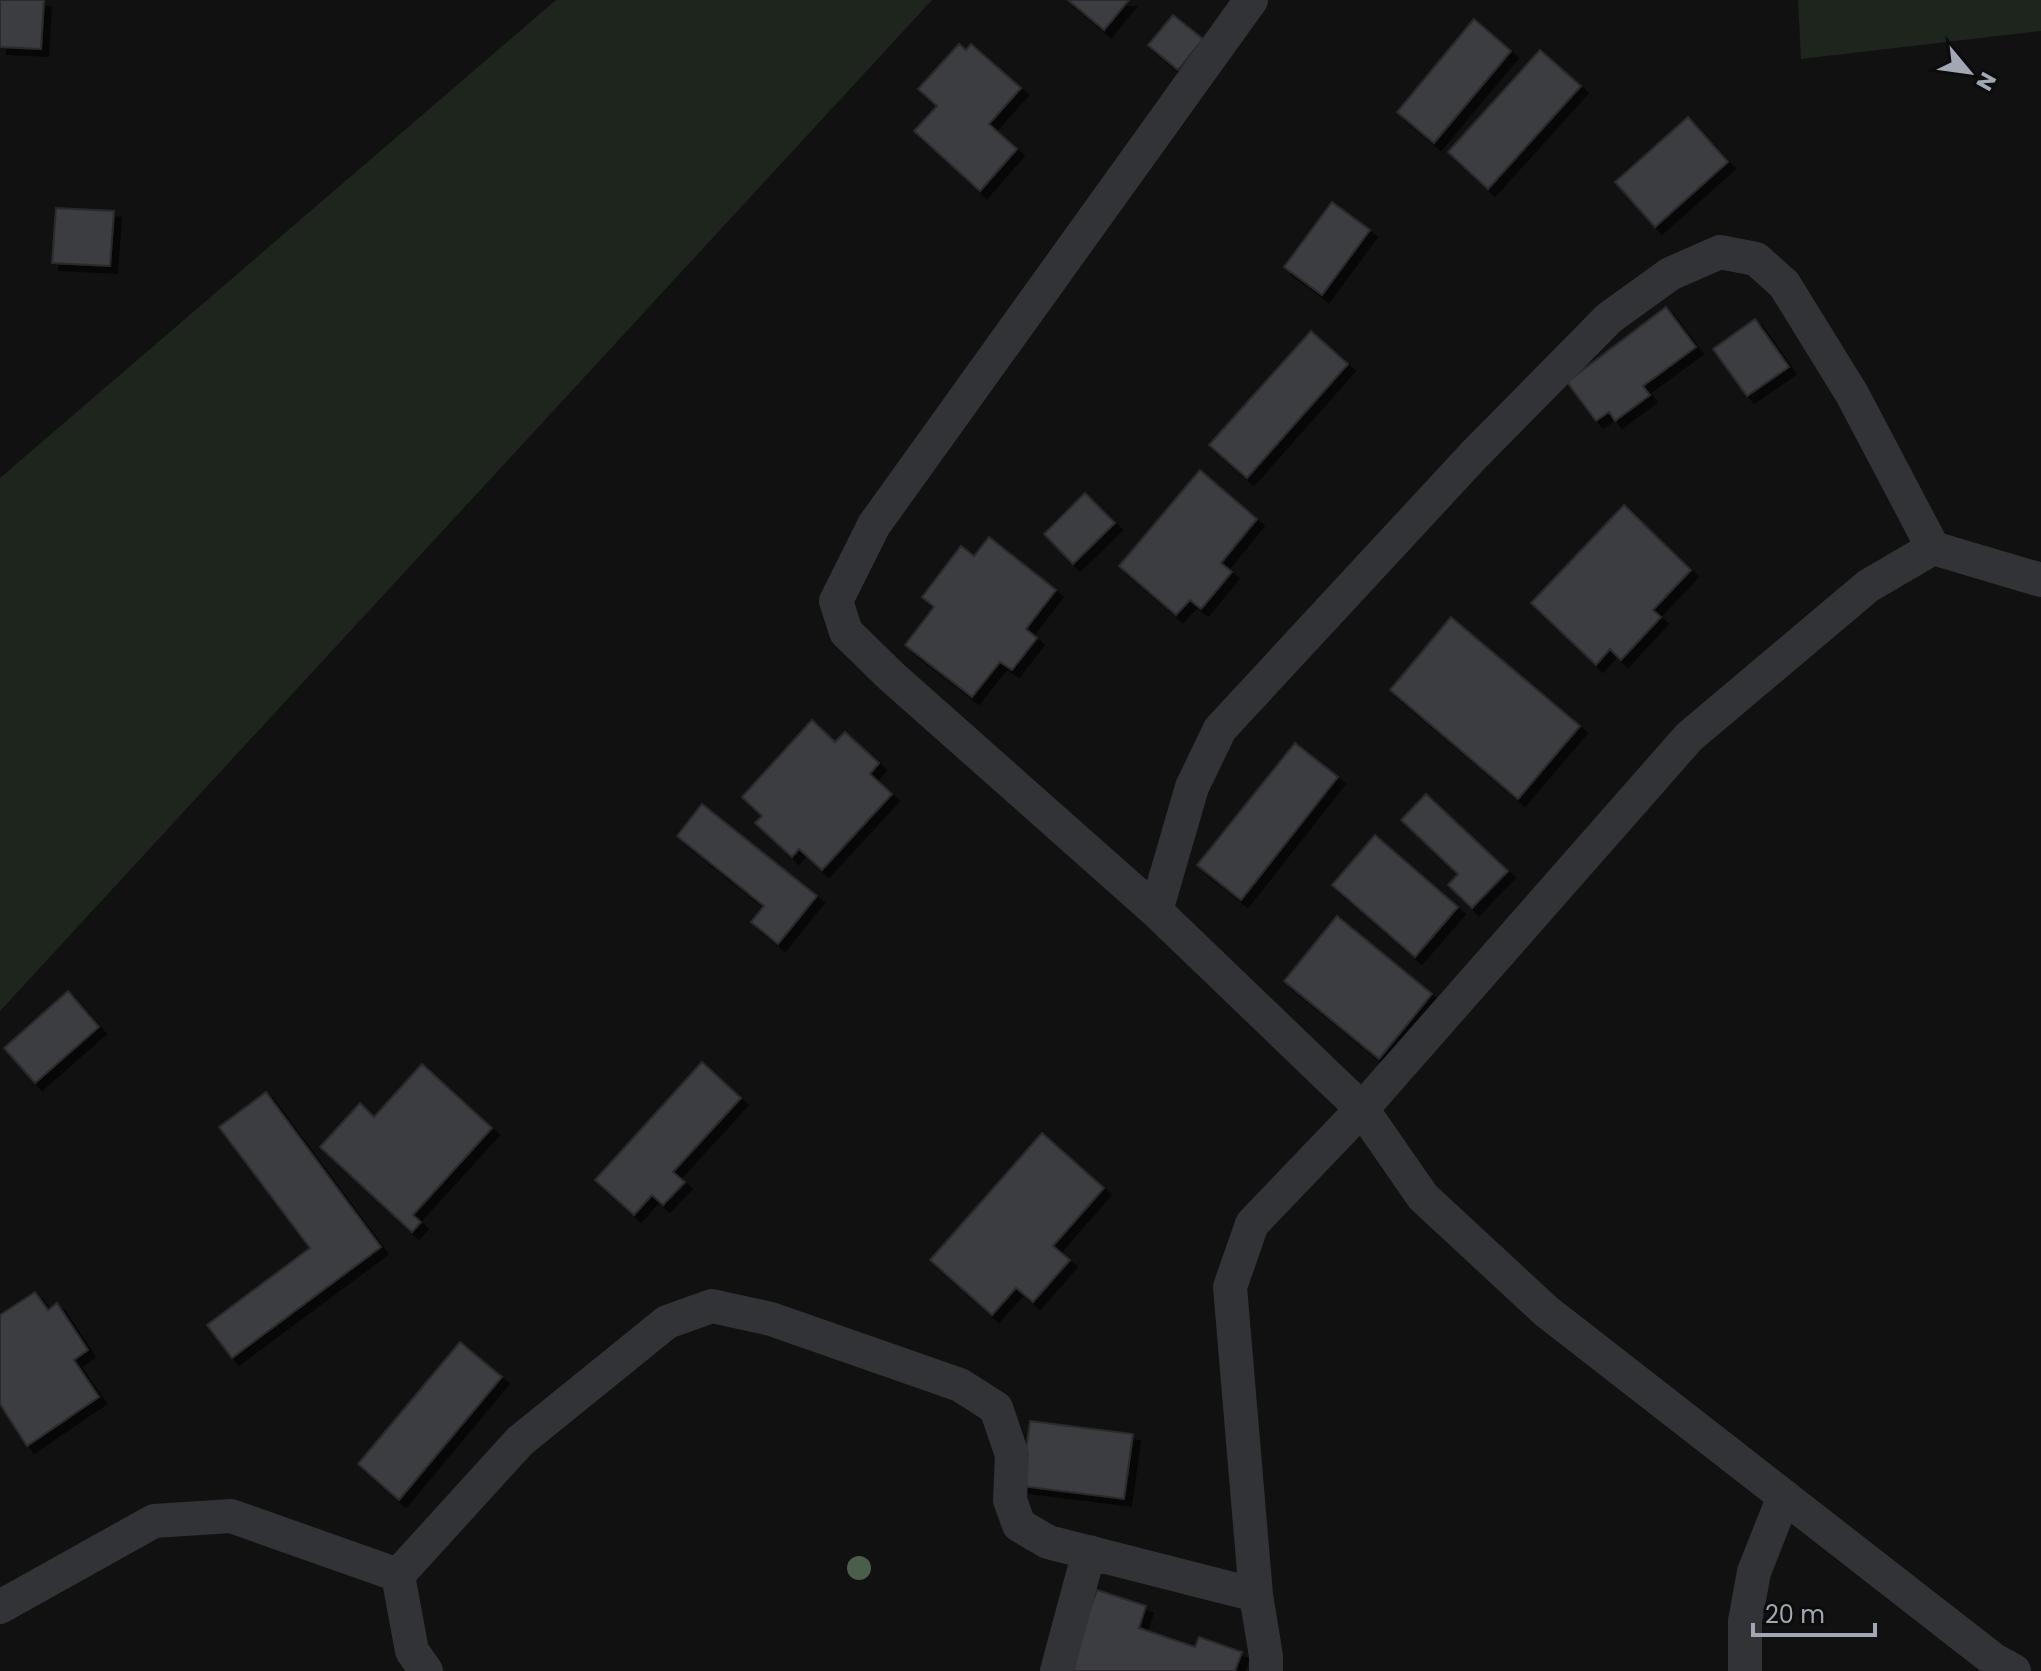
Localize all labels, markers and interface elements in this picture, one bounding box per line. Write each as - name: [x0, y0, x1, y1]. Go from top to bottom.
- north arrow: [1929, 32, 2009, 112]
- text: N: [1968, 67, 2004, 96]
- scale bar: [1753, 1587, 1875, 1637]
- text: 20 m: [1765, 1598, 1825, 1631]

